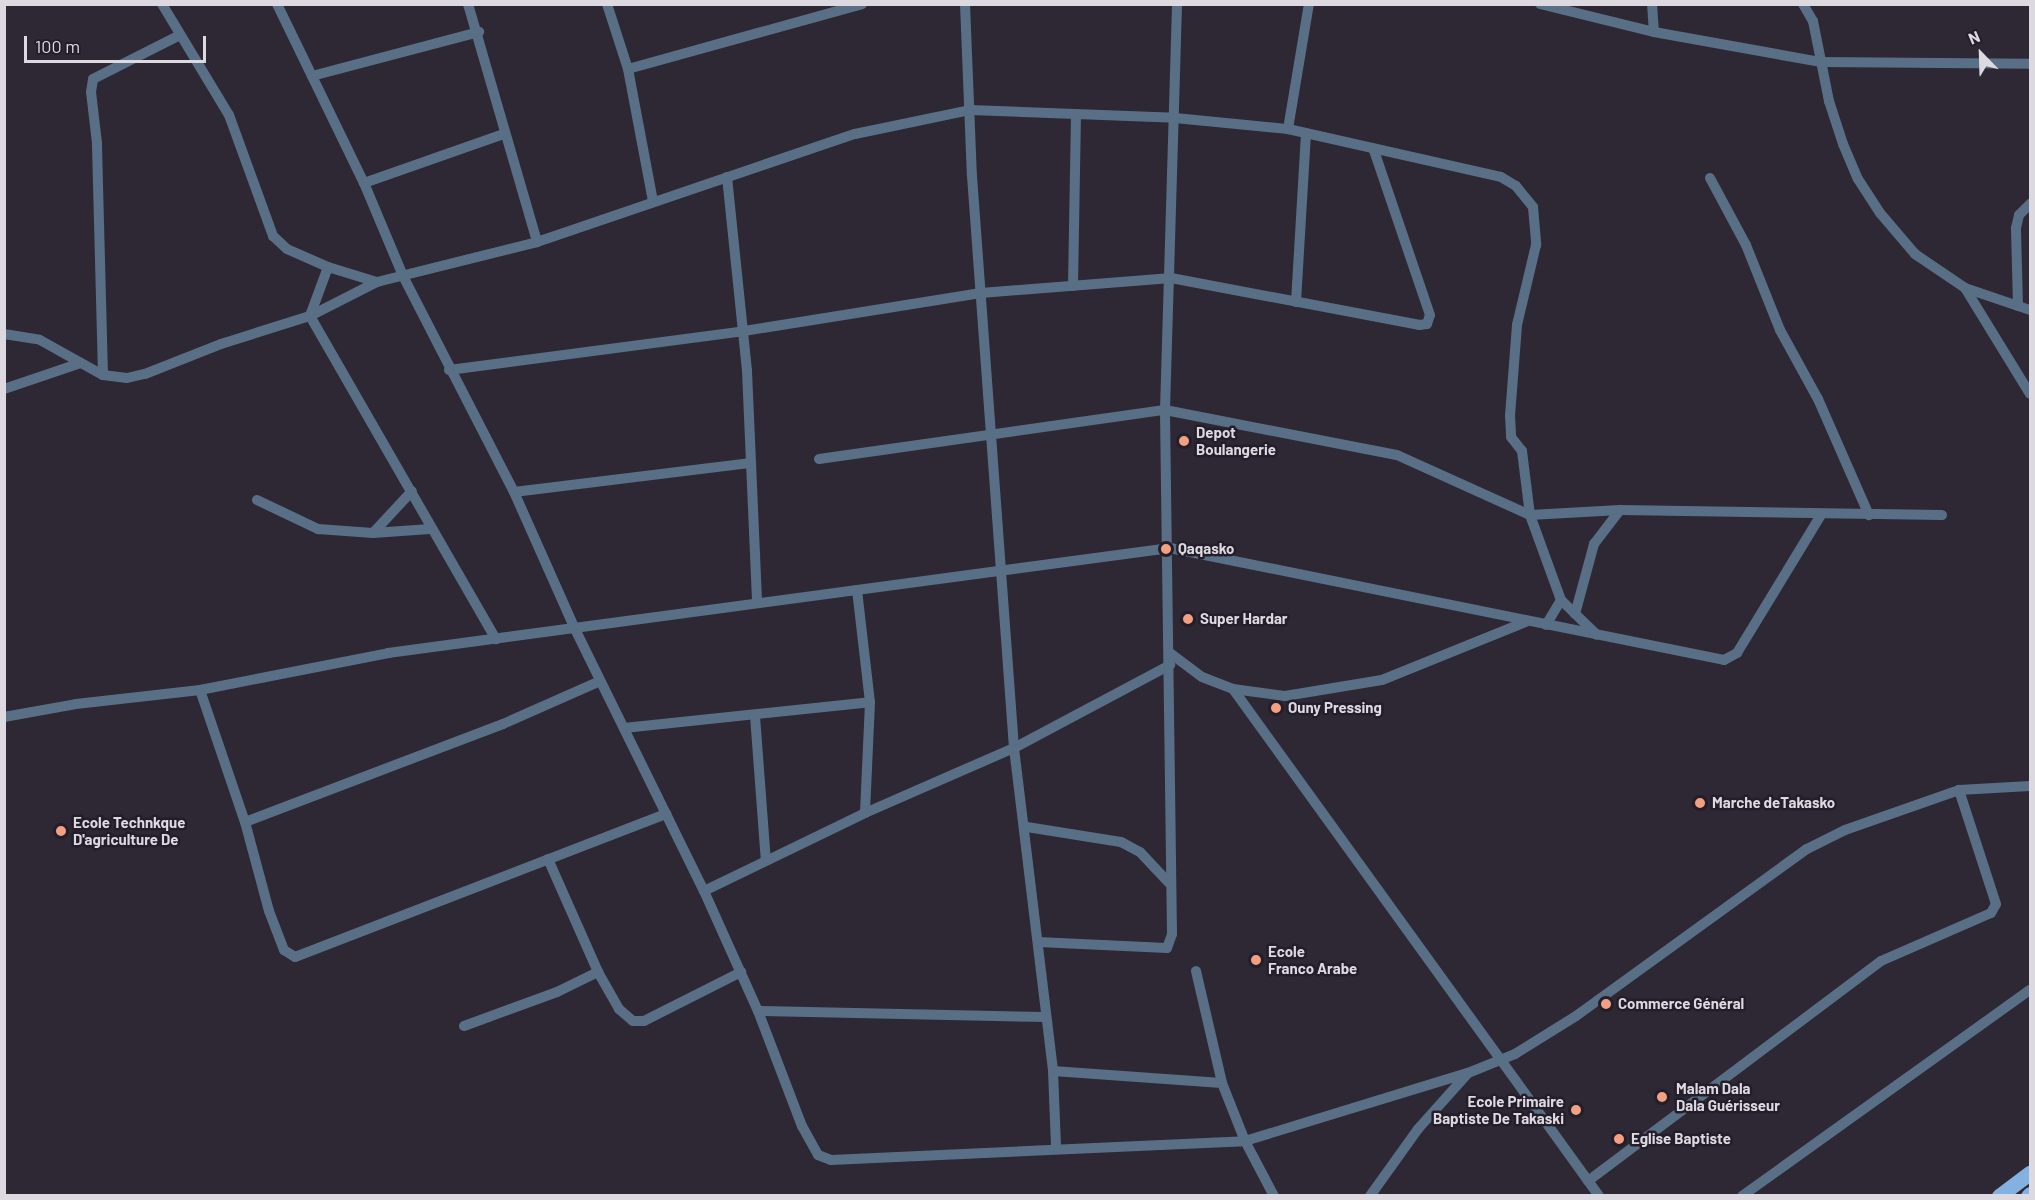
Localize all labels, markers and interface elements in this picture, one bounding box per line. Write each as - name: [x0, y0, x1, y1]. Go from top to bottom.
- scale bar: [27, 24, 208, 62]
- north arrow: [1951, 24, 2011, 84]
- text: N: [1965, 26, 1982, 48]
- text: 100 m: [35, 35, 80, 57]
- place label: Depot Boulangerie: [1196, 423, 1276, 458]
- marker: Depot Boulangerie: [1177, 434, 1191, 448]
- place label: Qaqasko: [1178, 540, 1234, 558]
- marker: Qaqasko: [1159, 542, 1173, 556]
- place label: Super Hardar: [1200, 610, 1288, 628]
- marker: Super Hardar: [1181, 612, 1195, 626]
- place label: Ouny Pressing: [1288, 699, 1382, 717]
- marker: Ouny Pressing: [1269, 701, 1283, 715]
- place label: Marche deTakasko: [1712, 794, 1835, 812]
- marker: Marche deTakasko: [1693, 796, 1707, 810]
- place label: Ecole Technkque D'agriculture De: [73, 813, 185, 848]
- marker: Ecole Technkque D'agriculture De: [54, 824, 68, 838]
- place label: Ecole Franco Arabe: [1268, 942, 1357, 977]
- marker: Ecole Franco Arabe: [1249, 953, 1263, 967]
- place label: Commerce Général: [1618, 995, 1744, 1013]
- marker: Commerce Général: [1599, 997, 1613, 1011]
- place label: Malam Dala Dala Guérisseur: [1676, 1079, 1780, 1114]
- marker: Malam Dala Dala Guérisseur: [1653, 1088, 1671, 1106]
- place label: Ecole Primaire Baptiste De Takaski: [1433, 1092, 1564, 1127]
- marker: Ecole Primaire Baptiste De Takaski: [1569, 1103, 1583, 1117]
- place label: Eglise Baptiste: [1631, 1130, 1731, 1148]
- marker: Eglise Baptiste: [1612, 1132, 1626, 1146]

